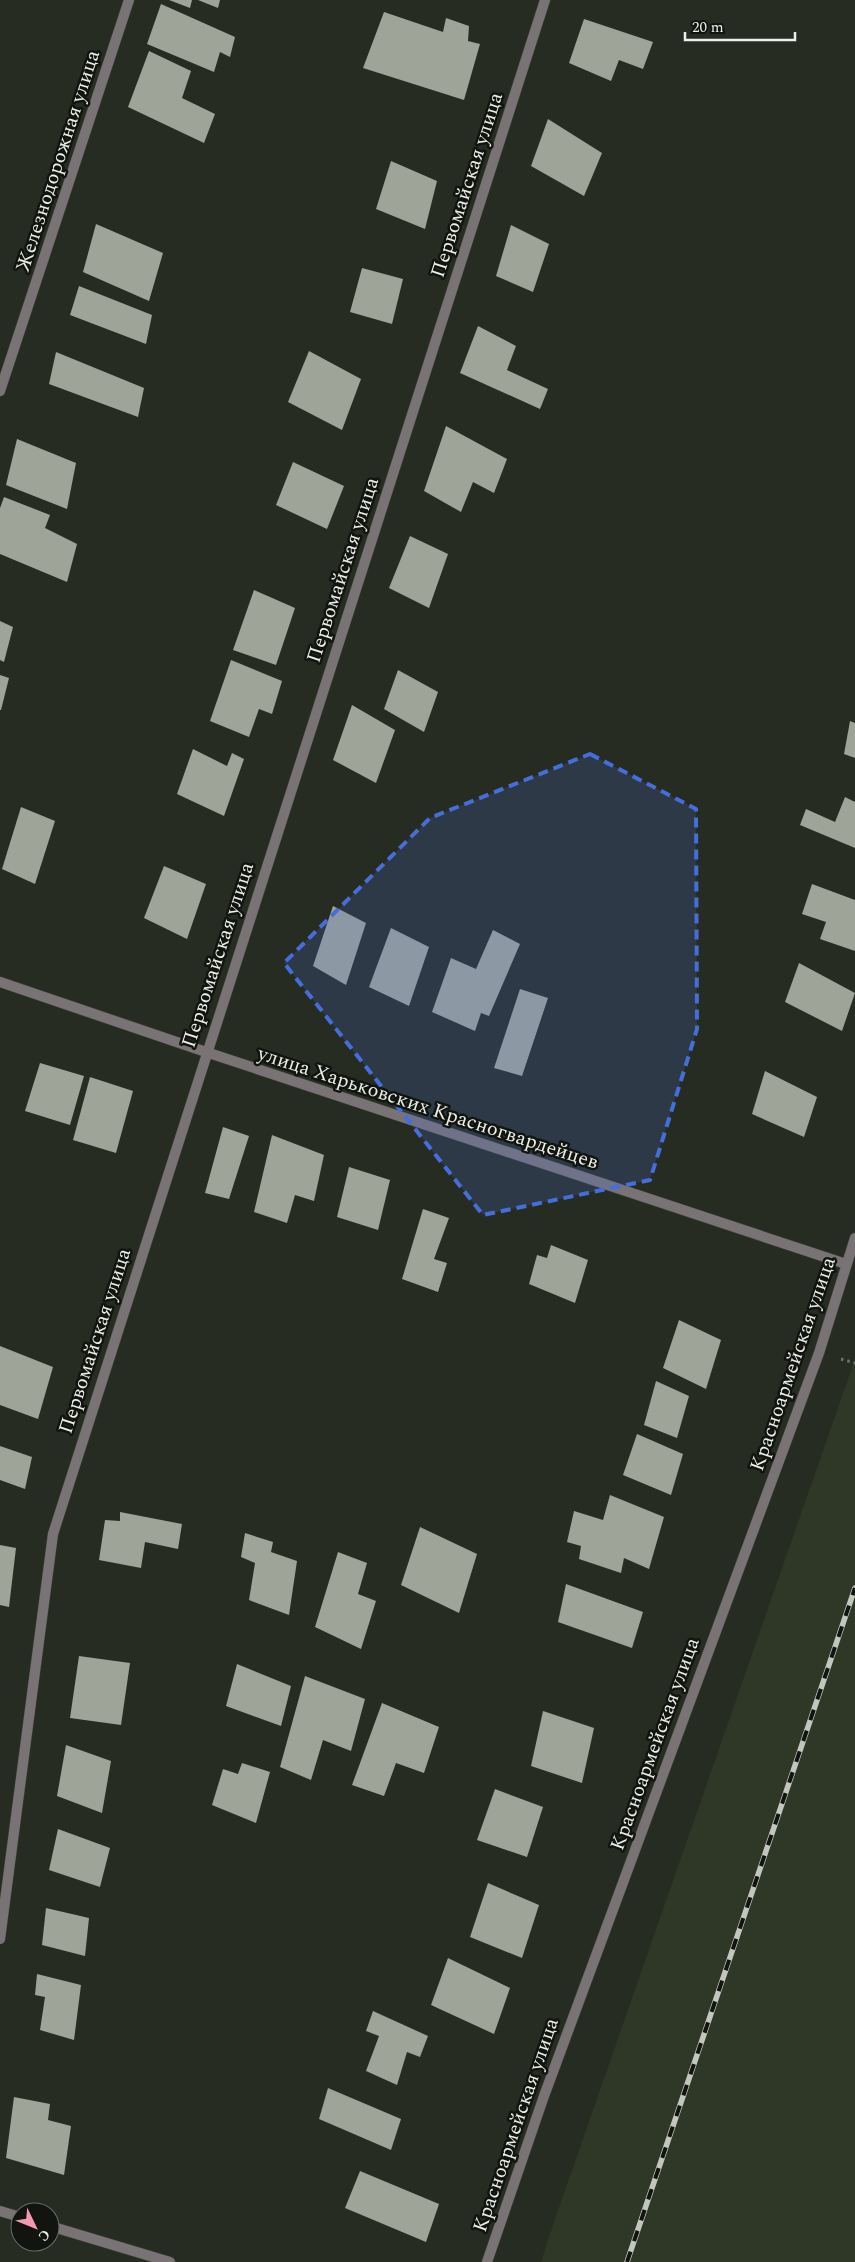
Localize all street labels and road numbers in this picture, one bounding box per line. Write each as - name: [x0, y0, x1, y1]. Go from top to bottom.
- street label: Железнодорожная улица: [8, 46, 108, 276]
- street label: Первомайская улица: [423, 88, 511, 281]
- street label: Первомайская улица: [299, 473, 387, 666]
- street label: Первомайская улица: [174, 858, 262, 1051]
- street label: улица Харьковских Красногвардейцев: [253, 1038, 602, 1177]
- street label: Первомайская улица: [51, 1244, 139, 1437]
- street label: Красноармейская улица: [742, 1253, 844, 1475]
- street label: Красноармейская улица: [602, 1633, 708, 1855]
- street label: Красноармейская улица: [465, 2014, 567, 2236]

